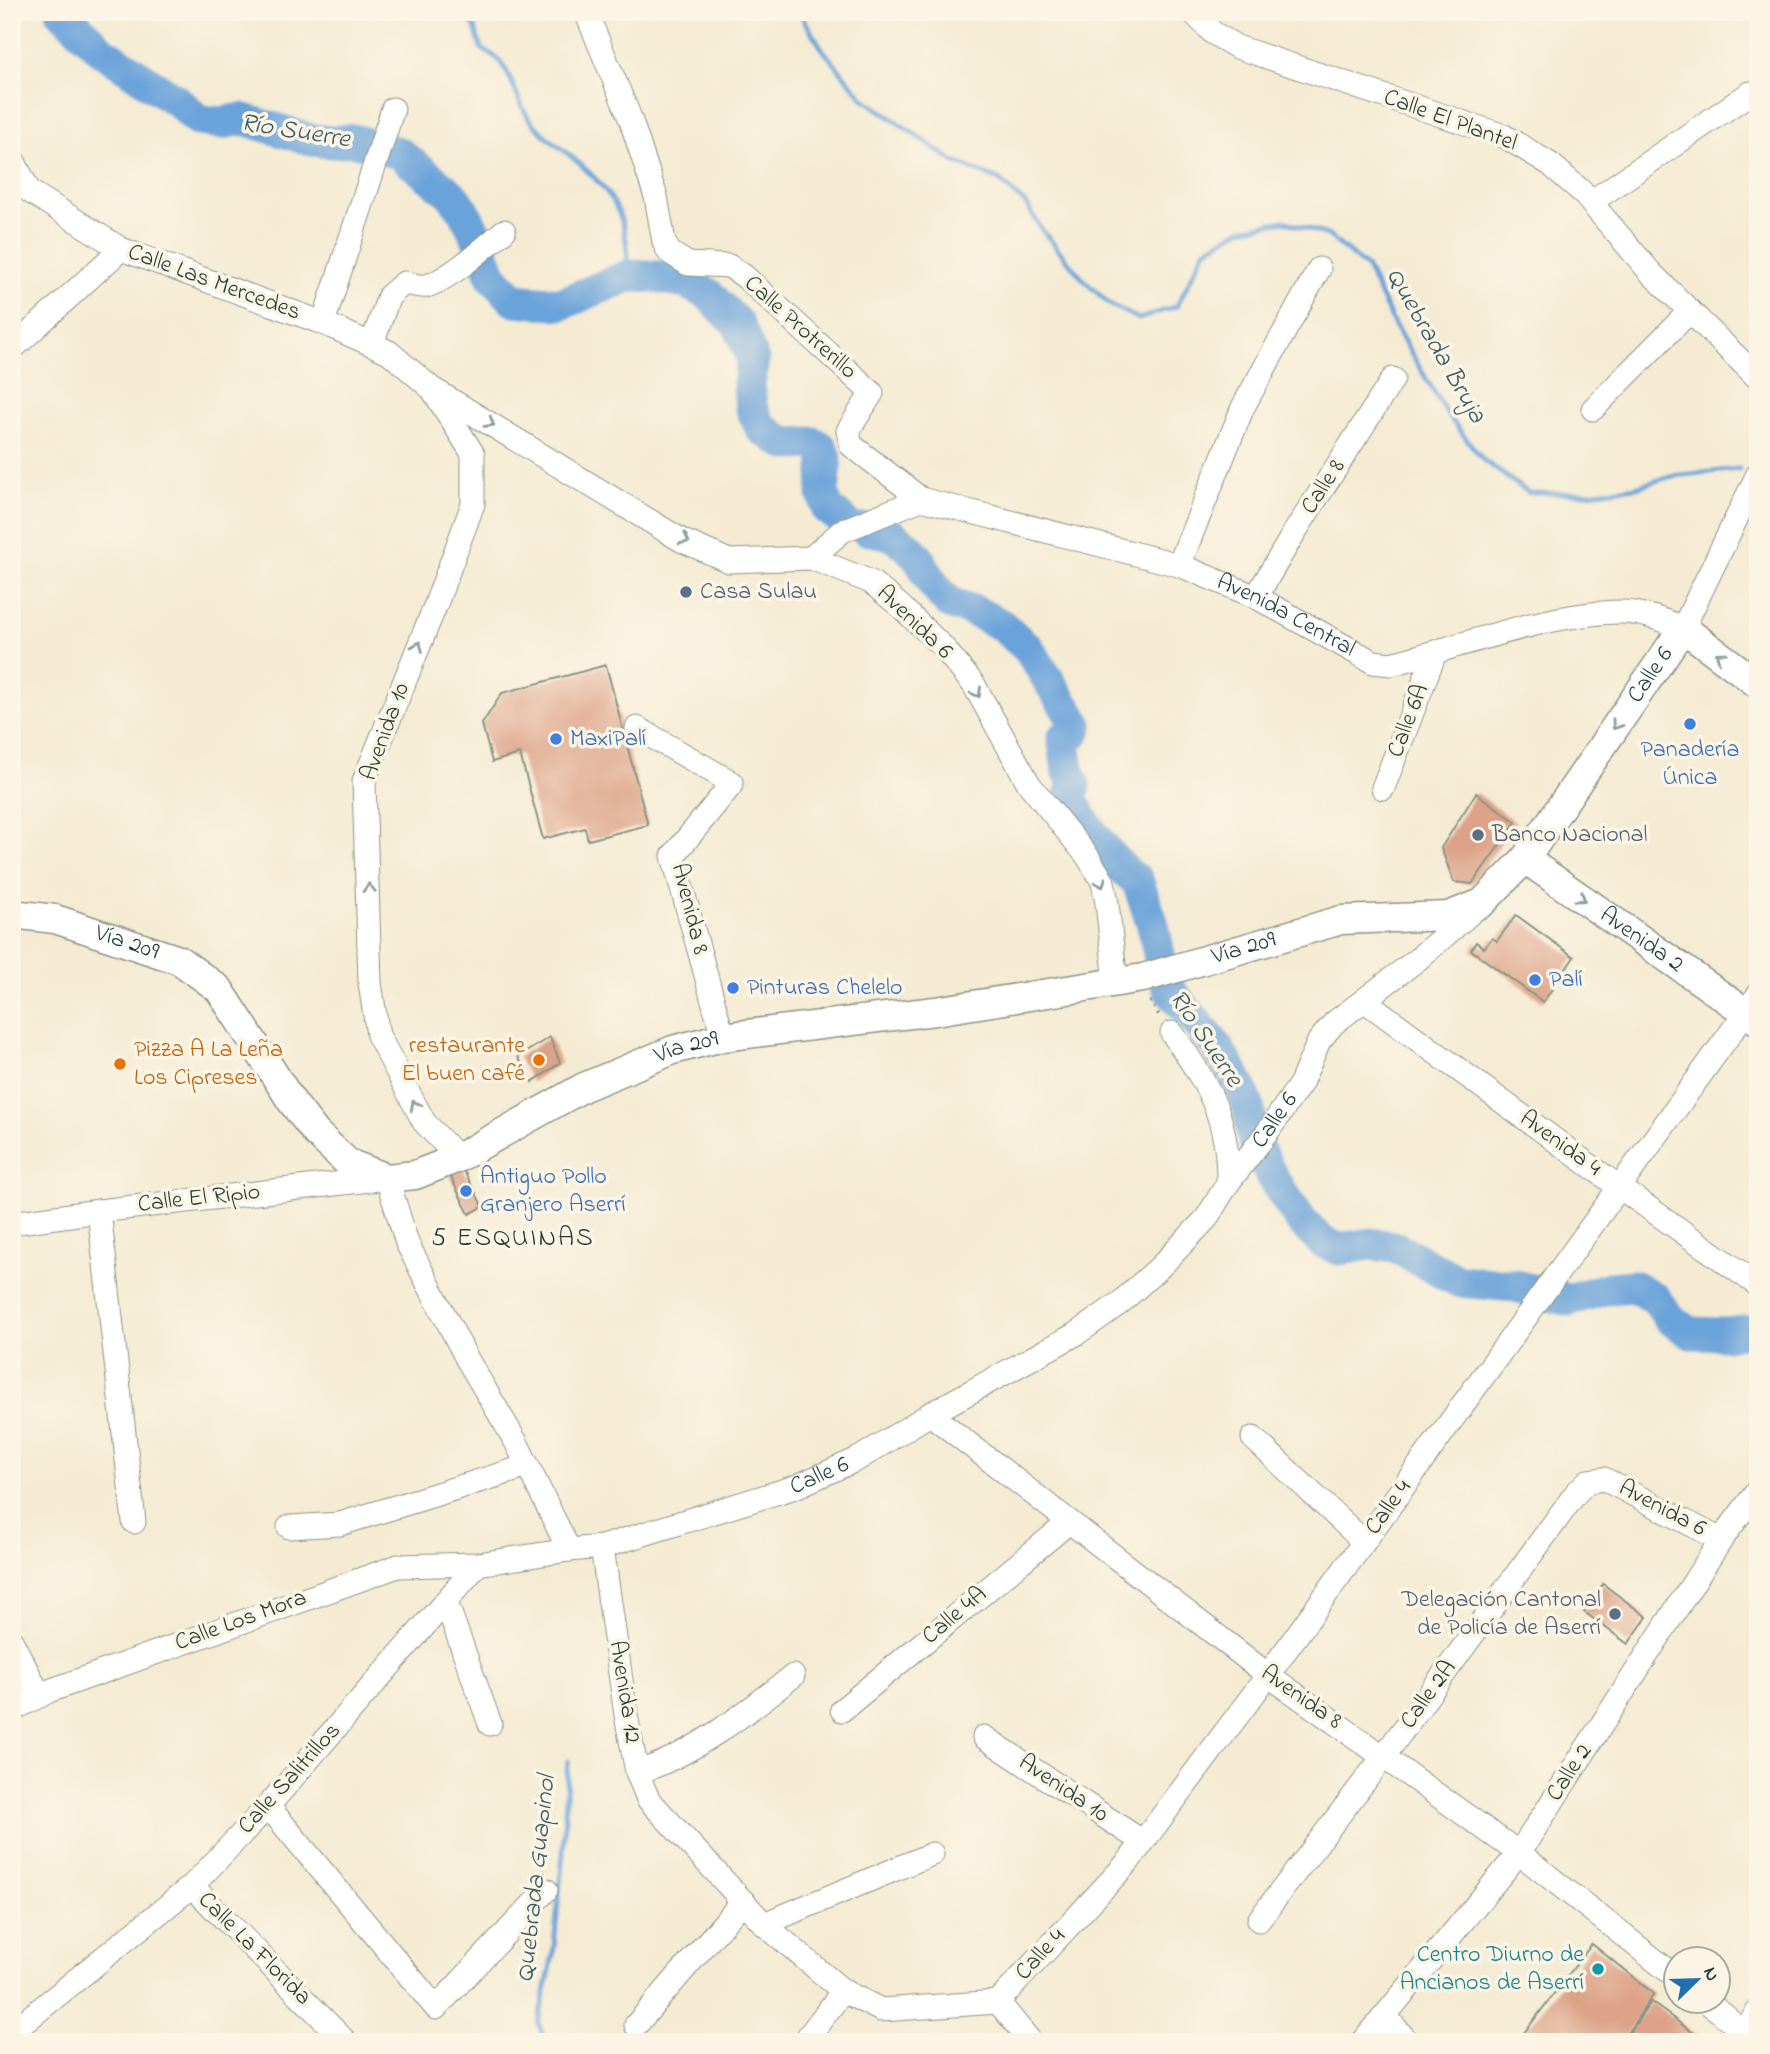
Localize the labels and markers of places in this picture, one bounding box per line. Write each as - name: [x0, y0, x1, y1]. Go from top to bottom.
- place label: Casa Sulau: [700, 575, 817, 610]
- marker: Casa Sulau: [678, 584, 694, 600]
- marker: Panadería Única: [1682, 716, 1698, 732]
- place label: MaxiPalí: [570, 722, 646, 757]
- marker: MaxiPalí: [548, 731, 564, 747]
- place label: Panadería Única: [1640, 733, 1740, 796]
- place label: Banco Nacional: [1491, 818, 1648, 853]
- marker: Banco Nacional: [1470, 827, 1486, 843]
- place label: Palí: [1549, 963, 1583, 998]
- place label: Pinturas Chelelo: [747, 971, 903, 1006]
- marker: Palí: [1527, 972, 1543, 988]
- marker: Pinturas Chelelo: [725, 980, 741, 996]
- place label: restaurante El buen café: [401, 1029, 525, 1092]
- place label: Pizza A La Leña Los Cipreses: [134, 1033, 283, 1096]
- marker: restaurante El buen café: [531, 1052, 547, 1068]
- marker: Pizza A La Leña Los Cipreses: [112, 1056, 128, 1072]
- place label: Antiguo Pollo Granjero Aserrí: [480, 1160, 626, 1223]
- marker: Antiguo Pollo Granjero Aserrí: [458, 1183, 474, 1199]
- place label: Delegación Cantonal de Policía de Aserrí: [1400, 1583, 1601, 1646]
- marker: Delegación Cantonal de Policía de Aserrí: [1607, 1606, 1623, 1622]
- place label: Centro Diurno de Ancianos de Aserrí: [1400, 1938, 1584, 2001]
- marker: Centro Diurno de Ancianos de Aserrí: [1590, 1961, 1606, 1977]

